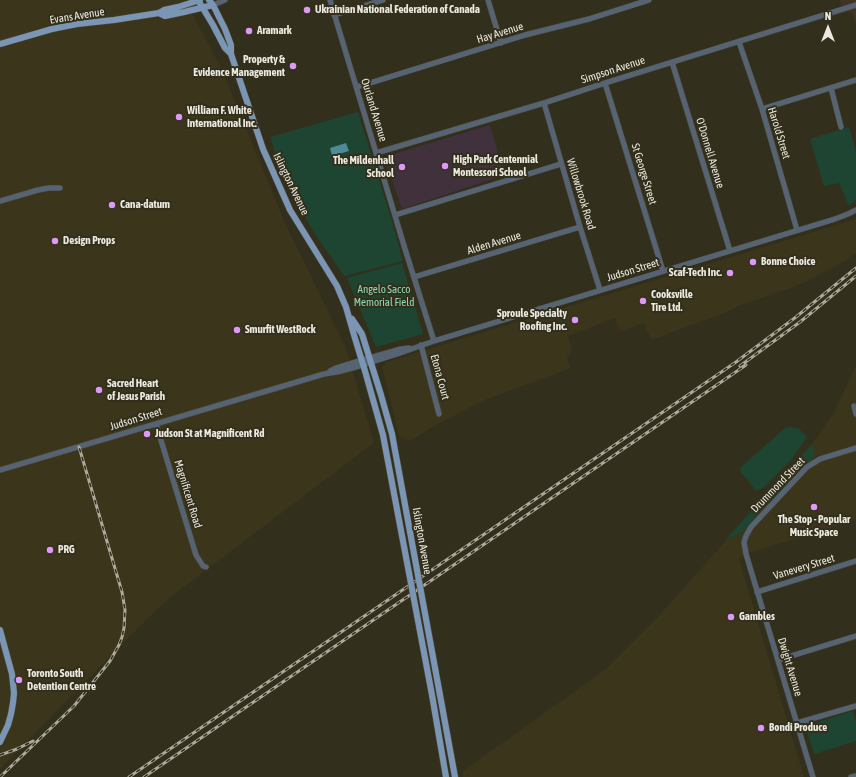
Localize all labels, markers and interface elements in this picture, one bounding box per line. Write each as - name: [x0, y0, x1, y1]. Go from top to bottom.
- place label: Ukrainian National Federation of Canada: [315, 3, 480, 17]
- street label: Evans Avenue: [49, 5, 105, 27]
- marker: Ukrainian National Federation of Canada: [302, 5, 312, 15]
- north arrow: [808, 8, 848, 48]
- text: N: [825, 10, 831, 22]
- street label: Hay Avenue: [475, 20, 525, 46]
- place label: Aramark: [257, 24, 292, 38]
- marker: Aramark: [244, 26, 254, 36]
- place label: Property & Evidence Management: [193, 53, 285, 79]
- street label: Simpson Avenue: [579, 53, 647, 87]
- marker: Property & Evidence Management: [288, 61, 298, 71]
- street label: Ourland Avenue: [358, 77, 390, 143]
- place label: William F. White International Inc.: [187, 104, 257, 130]
- street label: Harold Street: [765, 105, 793, 161]
- marker: William F. White International Inc.: [174, 112, 184, 122]
- street label: O'Donnell Avenue: [693, 116, 727, 190]
- street label: St George Street: [628, 142, 660, 206]
- street label: Islington Avenue: [270, 151, 312, 217]
- place label: High Park Centennial Montessori School: [453, 153, 538, 179]
- place label: The Mildenhall School: [333, 154, 394, 180]
- street label: Willowbrook Road: [564, 157, 598, 231]
- marker: High Park Centennial Montessori School: [440, 161, 450, 171]
- marker: The Mildenhall School: [397, 162, 407, 172]
- place label: Cana-datum: [120, 198, 170, 212]
- marker: Cana-datum: [107, 200, 117, 210]
- street label: Alden Avenue: [465, 229, 523, 257]
- place label: Design Props: [63, 234, 115, 248]
- marker: Design Props: [50, 236, 60, 246]
- place label: Bonne Choice: [761, 255, 816, 269]
- street label: Judson Street: [605, 256, 661, 284]
- marker: Bonne Choice: [748, 257, 758, 267]
- place label: Scaf-Tech Inc.: [669, 266, 722, 280]
- marker: Scaf-Tech Inc.: [725, 268, 735, 278]
- park label: Angelo Sacco Memorial Field: [354, 283, 414, 309]
- place label: Cooksville Tire Ltd.: [651, 288, 693, 314]
- marker: Cooksville Tire Ltd.: [638, 296, 648, 306]
- place label: Sproule Specialty Roofing Inc.: [497, 307, 567, 333]
- marker: Sproule Specialty Roofing Inc.: [570, 315, 580, 325]
- place label: Smurfit WestRock: [245, 323, 315, 337]
- marker: Smurfit WestRock: [232, 325, 242, 335]
- street label: Etona Court: [428, 353, 452, 401]
- place label: Sacred Heart of Jesus Parish: [107, 377, 165, 403]
- marker: Sacred Heart of Jesus Parish: [94, 385, 104, 395]
- street label: Judson Street: [108, 405, 164, 433]
- place label: Judson St at Magnificent Rd: [155, 427, 264, 441]
- marker: Judson St at Magnificent Rd: [142, 429, 152, 439]
- street label: Drummond Street: [748, 455, 808, 515]
- street label: Magnificent Road: [171, 458, 205, 530]
- marker: The Stop - Popular Music Space: [809, 502, 819, 512]
- street label: Islington Avenue: [410, 507, 434, 575]
- place label: The Stop - Popular Music Space: [778, 513, 850, 539]
- place label: PRG: [58, 543, 75, 557]
- marker: PRG: [45, 545, 55, 555]
- street label: Vanevery Street: [772, 551, 836, 583]
- place label: Gambles: [739, 610, 775, 624]
- marker: Gambles: [726, 612, 736, 622]
- street label: Dwight Avenue: [775, 636, 805, 698]
- place label: Toronto South Detention Centre: [27, 667, 96, 693]
- marker: Toronto South Detention Centre: [14, 675, 24, 685]
- place label: Bondi Produce: [769, 721, 827, 735]
- marker: Bondi Produce: [756, 723, 766, 733]

